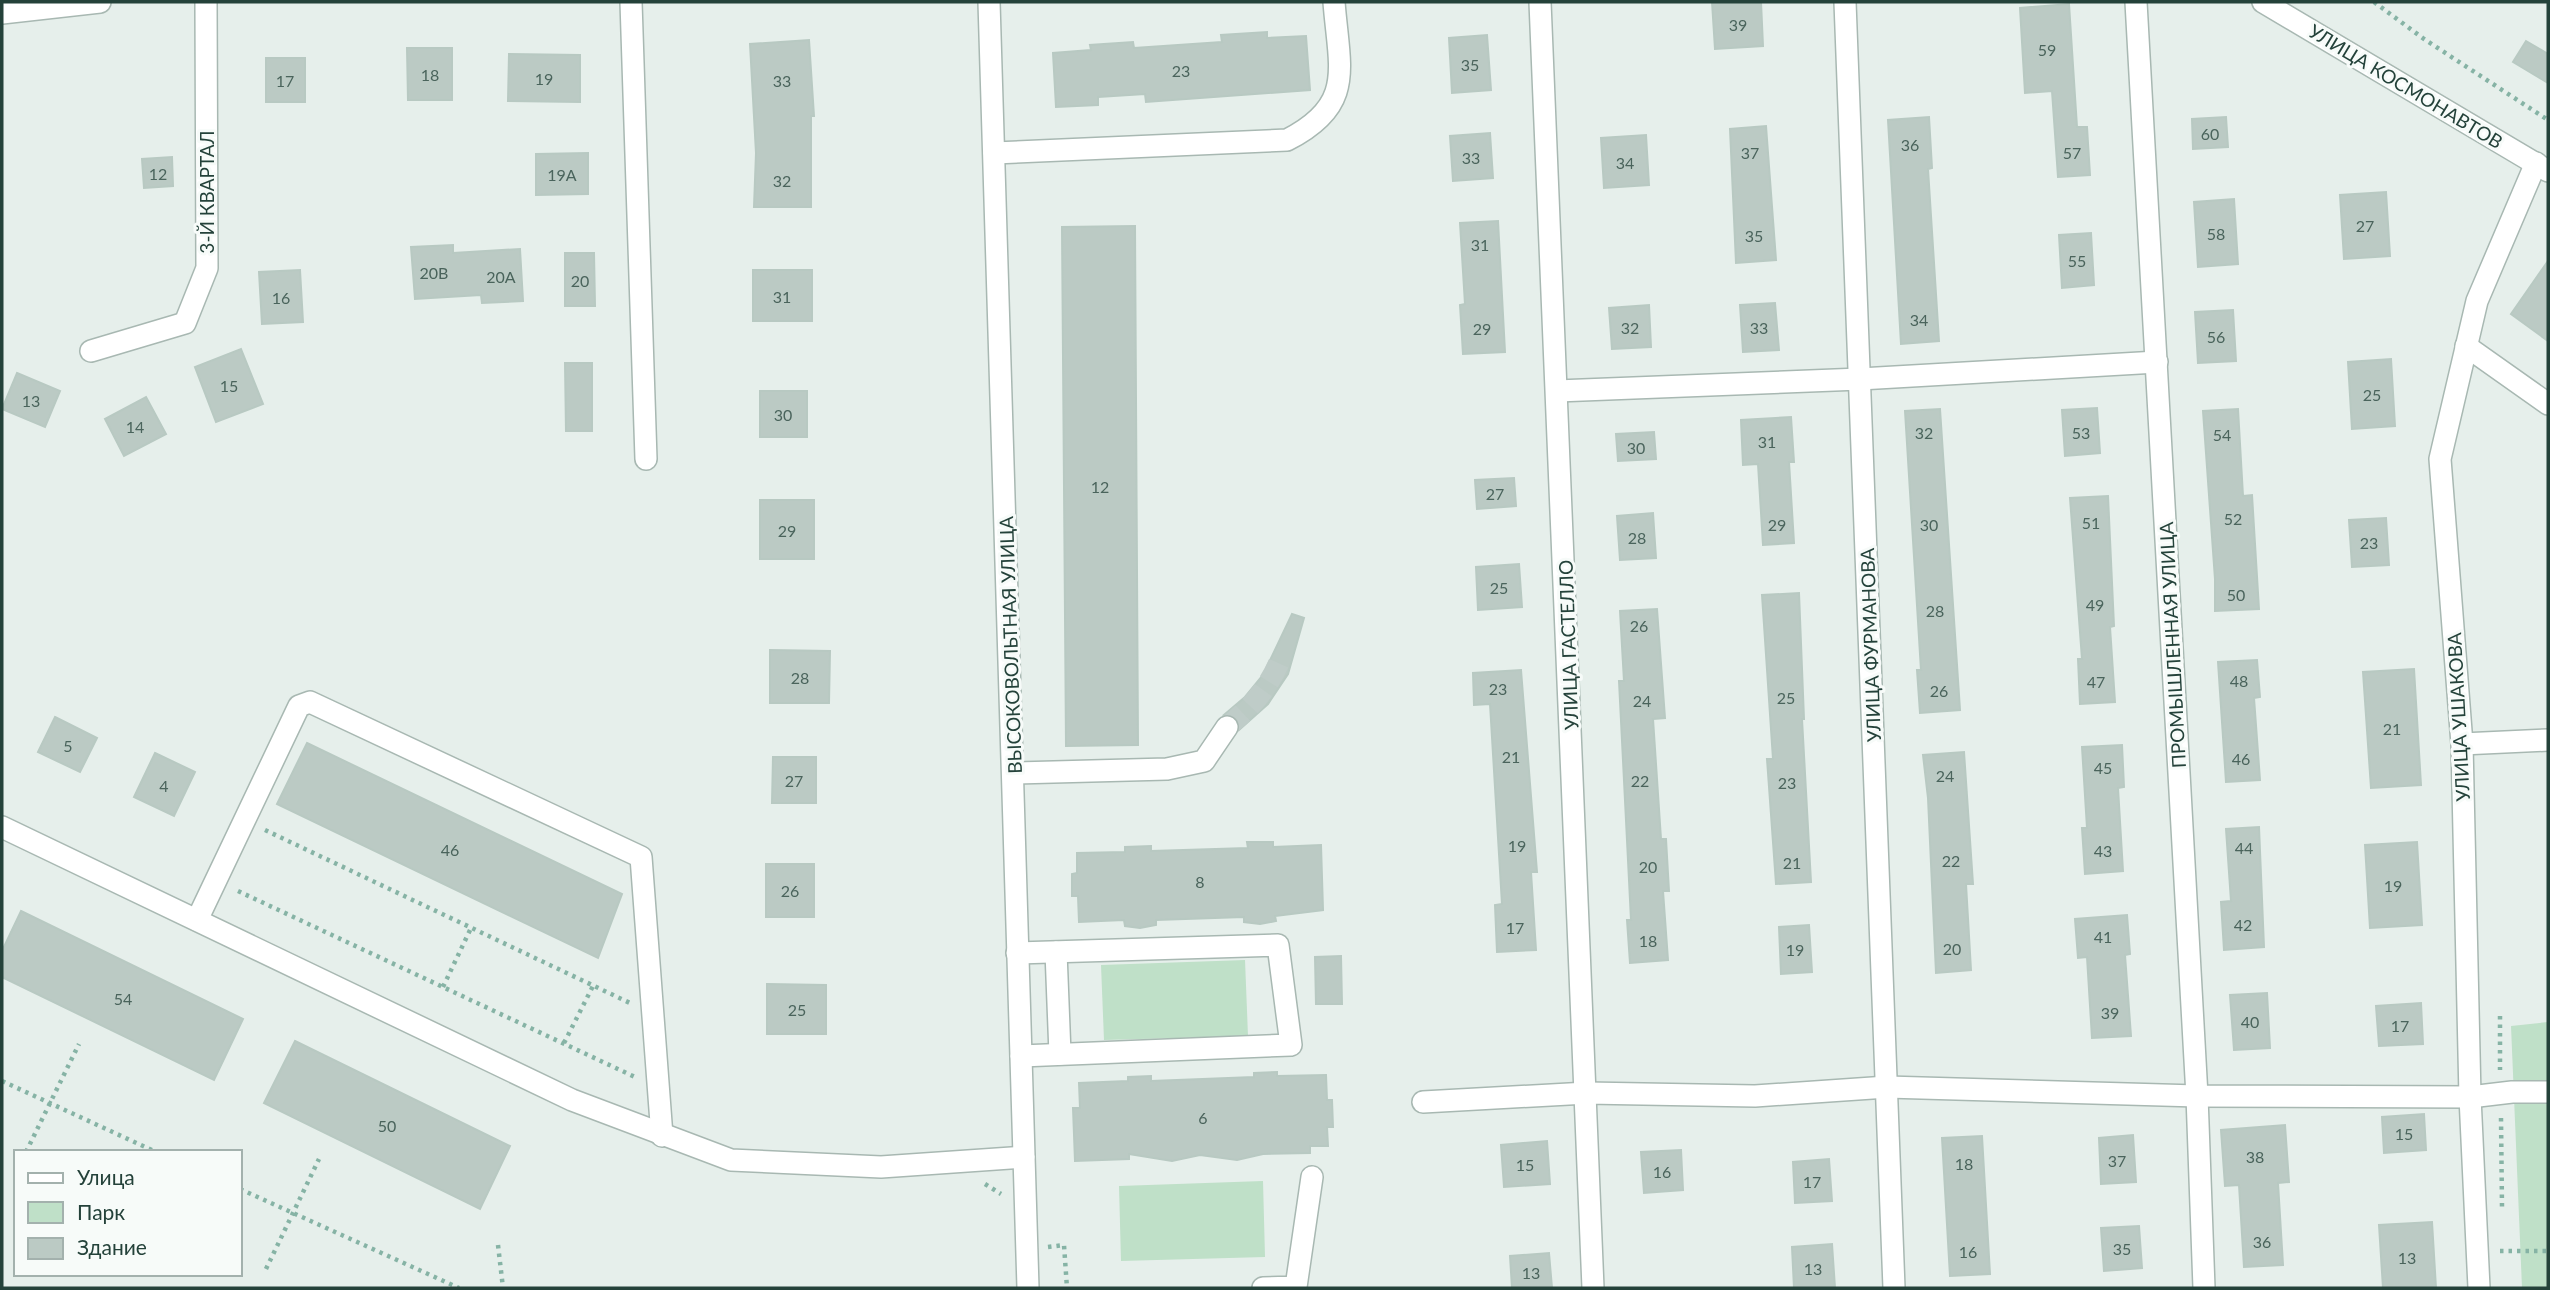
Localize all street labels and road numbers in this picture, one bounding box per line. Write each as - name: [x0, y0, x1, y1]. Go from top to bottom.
- street label: УЛИЦА КОСМОНАВТОВ: [2305, 19, 2507, 153]
- street label: 3-Й КВАРТАЛ: [195, 130, 218, 254]
- street label: ВЫСОКОВОЛЬТНАЯ УЛИЦА: [994, 516, 1026, 774]
- street label: ПРОМЫШЛЕННАЯ УЛИЦА: [2154, 521, 2190, 769]
- street label: УЛИЦА ФУРМАНОВА: [1855, 547, 1885, 742]
- street label: УЛИЦА ГАСТЕЛЛО: [1554, 560, 1582, 730]
- street label: УЛИЦА УШАКОВА: [2442, 632, 2474, 802]

